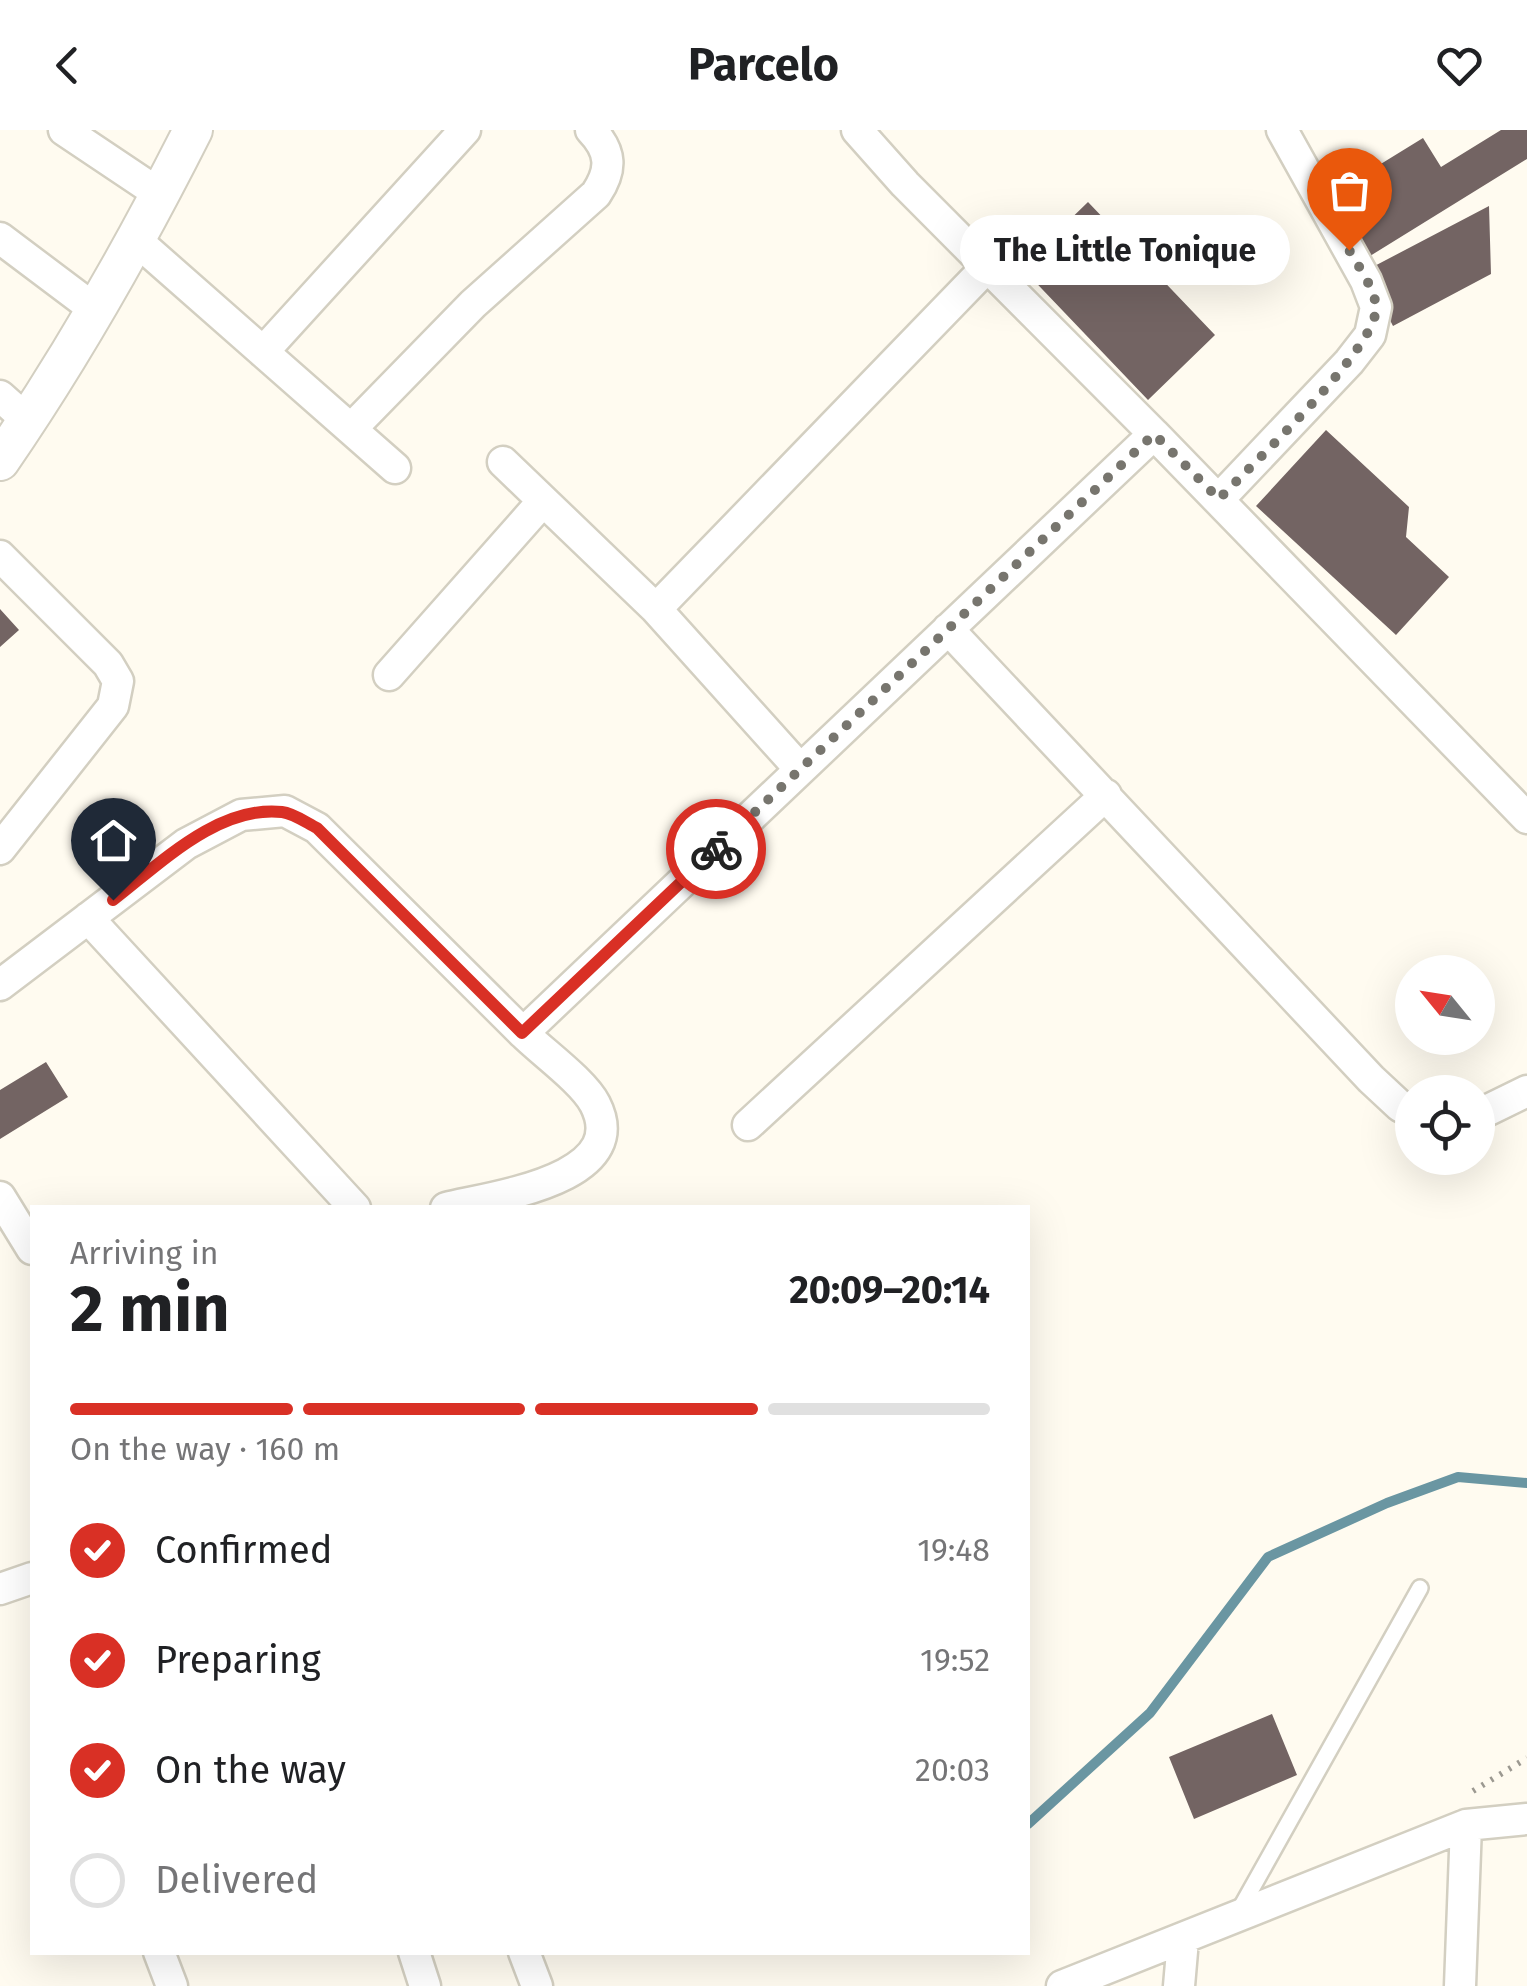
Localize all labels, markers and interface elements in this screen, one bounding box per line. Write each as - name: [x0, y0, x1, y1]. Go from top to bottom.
- icon: back: [40, 38, 95, 93]
- text: Parcelo: [688, 38, 839, 92]
- icon: heart: [1432, 38, 1487, 93]
- pin: [1307, 148, 1392, 251]
- icon: bag: [1322, 163, 1377, 218]
- callout: The Little Tonique: [959, 215, 1289, 285]
- text: The Little Tonique: [994, 231, 1256, 269]
- pin: [71, 798, 156, 901]
- courier: [666, 799, 766, 899]
- icon: home: [86, 813, 141, 868]
- icon: bike: [689, 822, 744, 877]
- north arrow: [1395, 955, 1495, 1055]
- map controls: [1395, 955, 1495, 1175]
- button: locate: [1395, 1075, 1495, 1175]
- text: Arriving in: [70, 1234, 218, 1272]
- text: 20:09–20:14: [789, 1267, 990, 1313]
- text: 2 min: [70, 1270, 230, 1348]
- text: On the way · 160 m: [70, 1430, 340, 1468]
- icon: check: [70, 1523, 125, 1578]
- text: Confirmed: [155, 1527, 333, 1573]
- text: 19:48: [917, 1531, 990, 1569]
- icon: check: [70, 1633, 125, 1688]
- text: Preparing: [155, 1637, 321, 1683]
- text: 19:52: [920, 1641, 990, 1679]
- icon: check: [70, 1743, 125, 1798]
- text: On the way: [155, 1747, 346, 1793]
- text: 20:03: [915, 1751, 990, 1789]
- text: Delivered: [155, 1857, 318, 1903]

